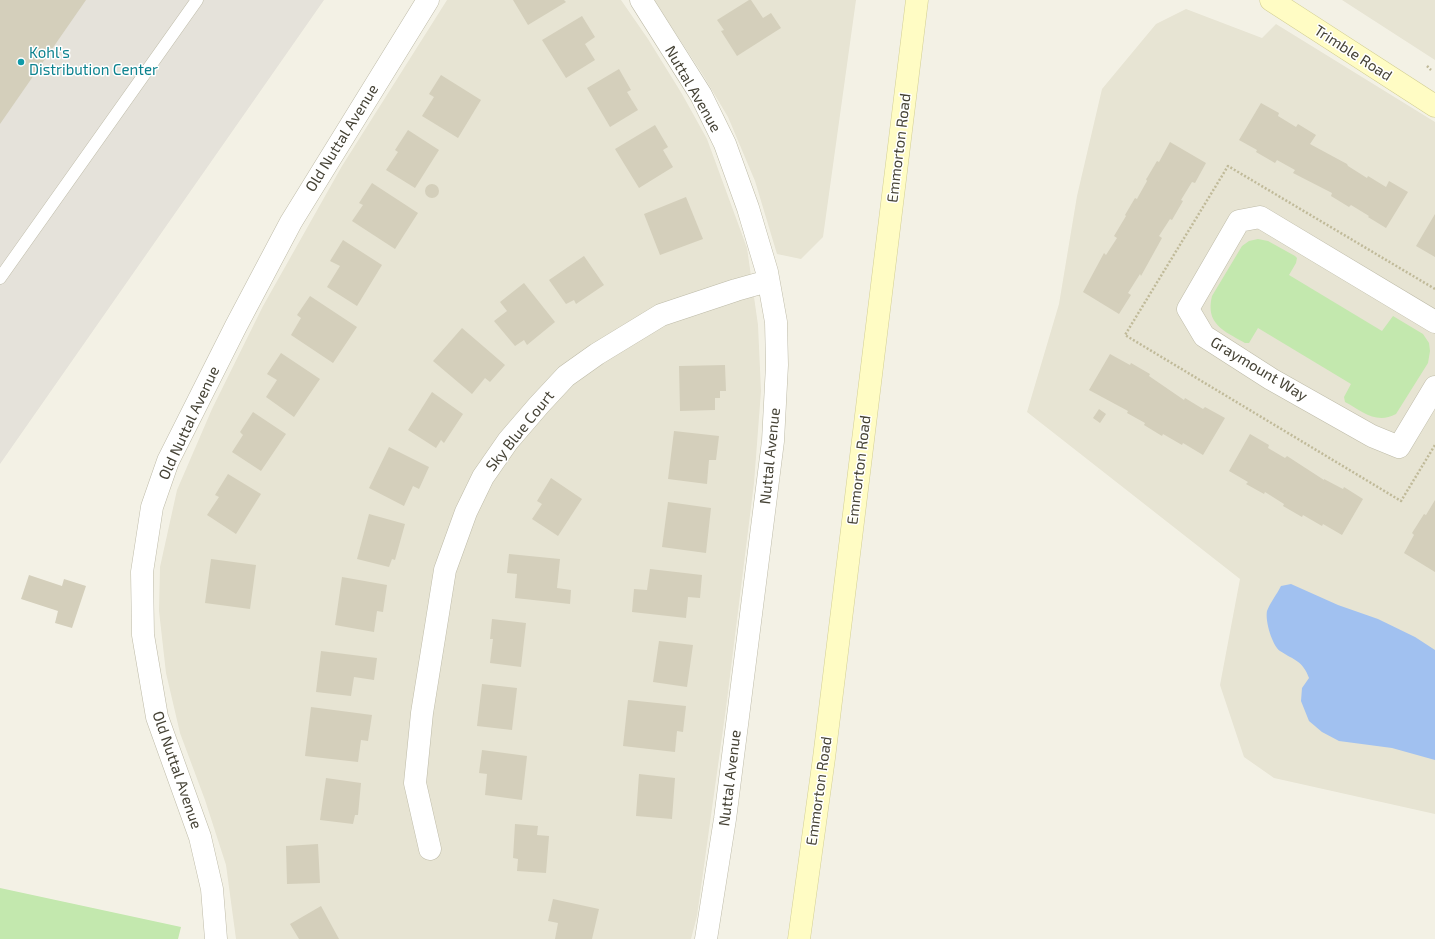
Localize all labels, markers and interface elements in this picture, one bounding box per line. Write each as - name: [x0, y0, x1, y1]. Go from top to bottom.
- street label: Trimble Road: [1311, 21, 1395, 85]
- street label: Nuttal Avenue: [661, 43, 725, 135]
- place label: Kohl's Distribution Center: [29, 44, 158, 79]
- marker: Kohl's Distribution Center: [16, 57, 26, 67]
- street label: Old Nuttal Avenue: [302, 81, 382, 195]
- street label: Emmorton Road: [883, 92, 915, 204]
- street label: Graymount Way: [1207, 333, 1311, 405]
- street label: Old Nuttal Avenue: [155, 363, 223, 483]
- street label: Sky Blue Court: [482, 387, 558, 475]
- street label: Nuttal Avenue: [756, 407, 784, 505]
- street label: Emmorton Road: [843, 414, 875, 526]
- street label: Old Nuttal Avenue: [148, 709, 206, 831]
- street label: Nuttal Avenue: [715, 729, 745, 827]
- street label: Emmorton Road: [802, 735, 836, 847]

